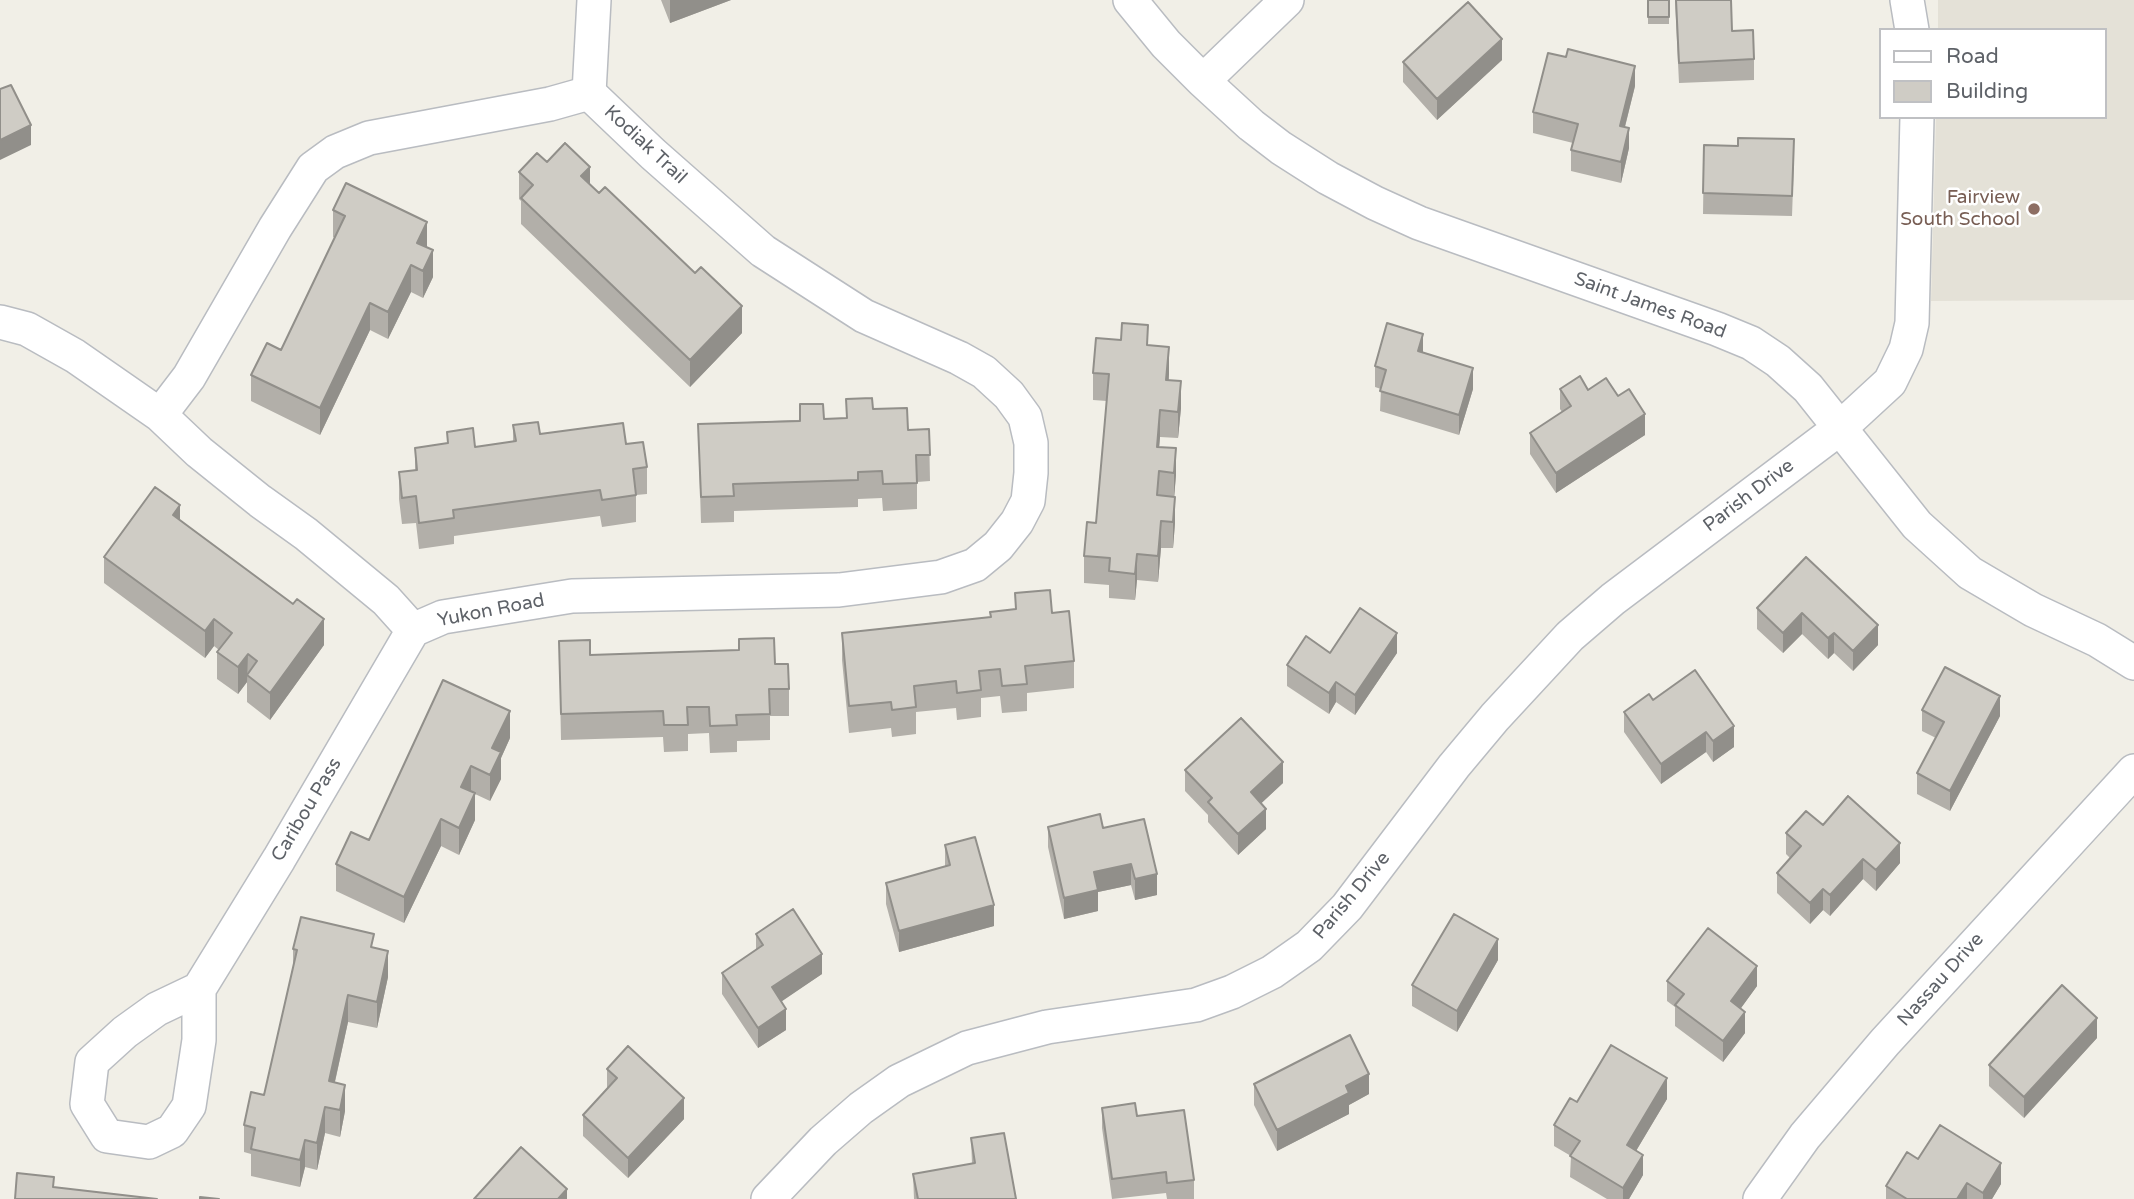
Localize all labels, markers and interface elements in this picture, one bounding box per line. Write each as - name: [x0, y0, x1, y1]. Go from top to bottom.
- legend: [1878, 28, 2106, 119]
- text: Road: [1946, 44, 1999, 69]
- text: Building: [1946, 79, 2028, 104]
- street label: Kodiak Trail: [599, 101, 691, 189]
- place label: Fairview South School: [1900, 187, 2020, 231]
- marker: Fairview South School: [2026, 201, 2042, 217]
- street label: Saint James Road: [1571, 268, 1729, 344]
- street label: Parish Drive: [1699, 455, 1799, 537]
- street label: Yukon Road: [436, 589, 546, 633]
- street label: Caribou Pass: [267, 754, 347, 866]
- street label: Parish Drive: [1309, 848, 1395, 944]
- street label: Nassau Drive: [1893, 928, 1989, 1032]

